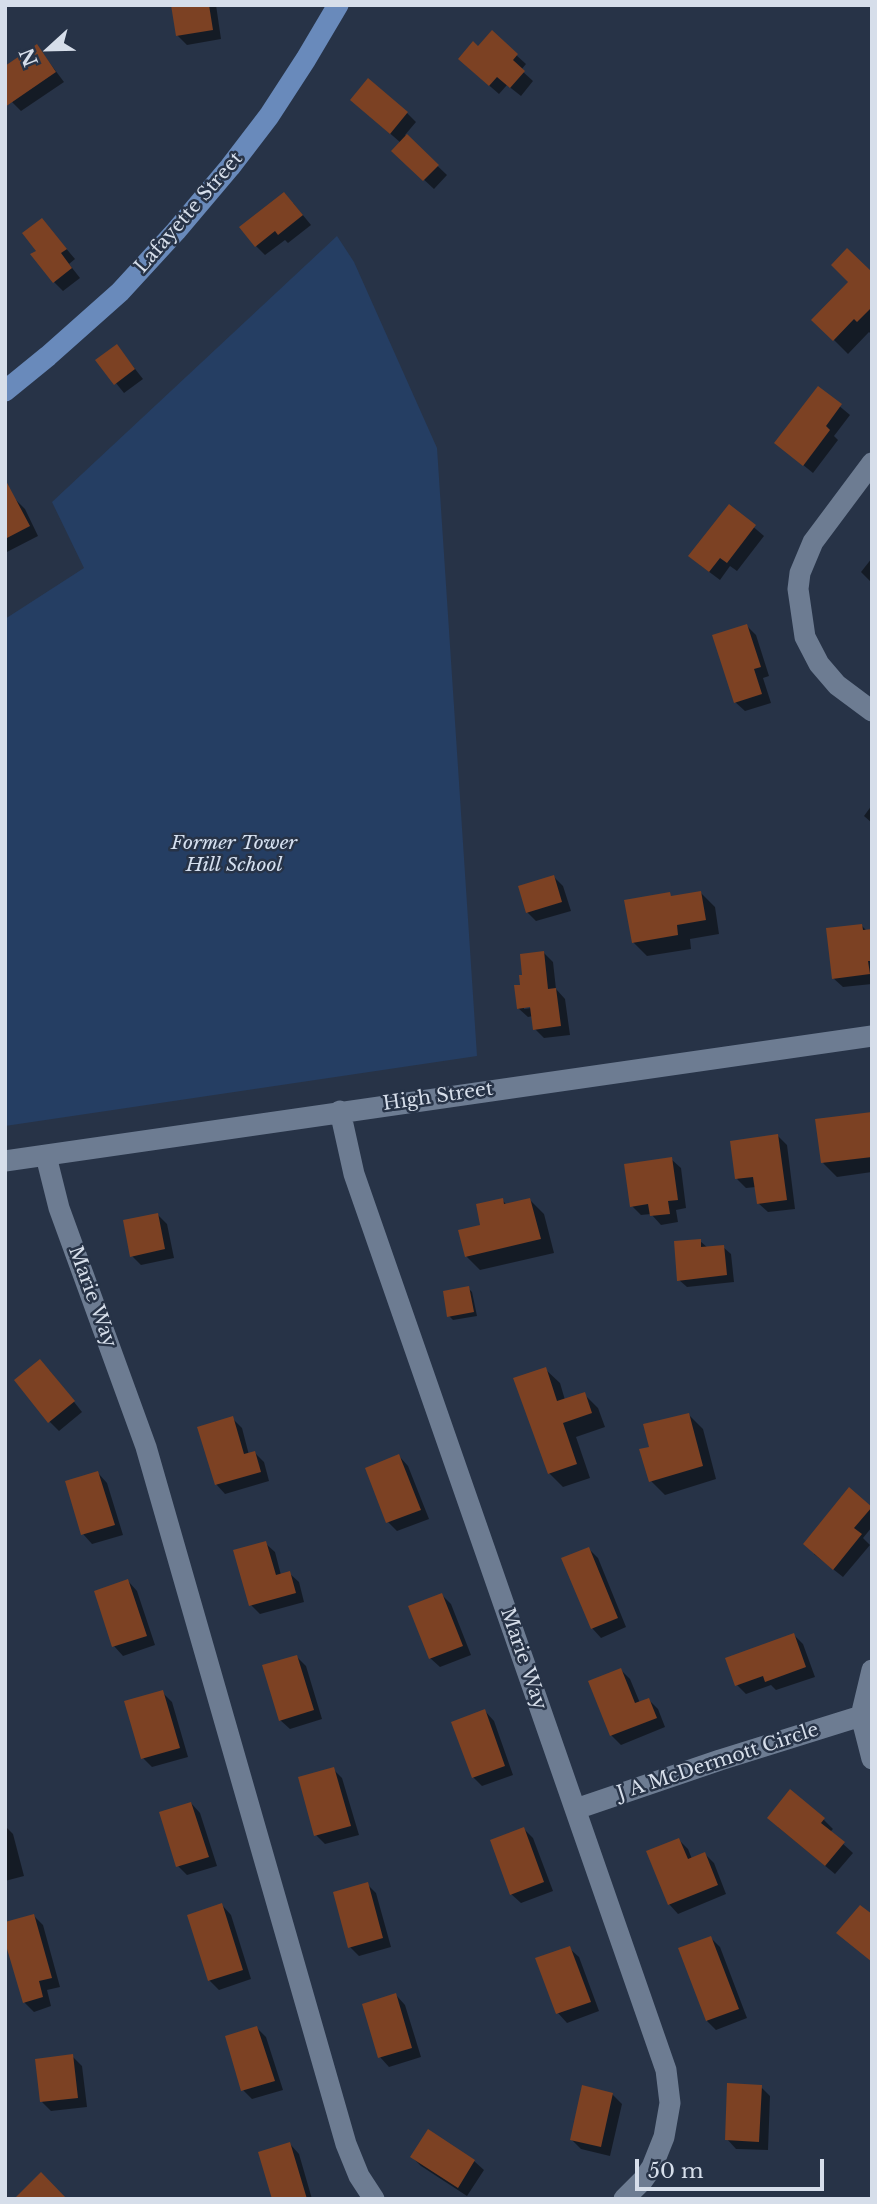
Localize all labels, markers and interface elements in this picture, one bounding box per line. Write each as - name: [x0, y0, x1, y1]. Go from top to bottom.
- north arrow: [14, 14, 84, 84]
- text: N: [15, 44, 43, 70]
- street label: Lafayette Street: [130, 148, 248, 278]
- park label: Former Tower Hill School: [171, 833, 297, 877]
- street label: High Street: [381, 1078, 495, 1116]
- street label: Marie Way: [63, 1243, 121, 1351]
- street label: Marie Way: [495, 1605, 551, 1713]
- street label: J A McDermott Circle: [614, 1719, 822, 1805]
- scale bar: [639, 2144, 828, 2188]
- text: 50 m: [648, 2158, 703, 2184]

